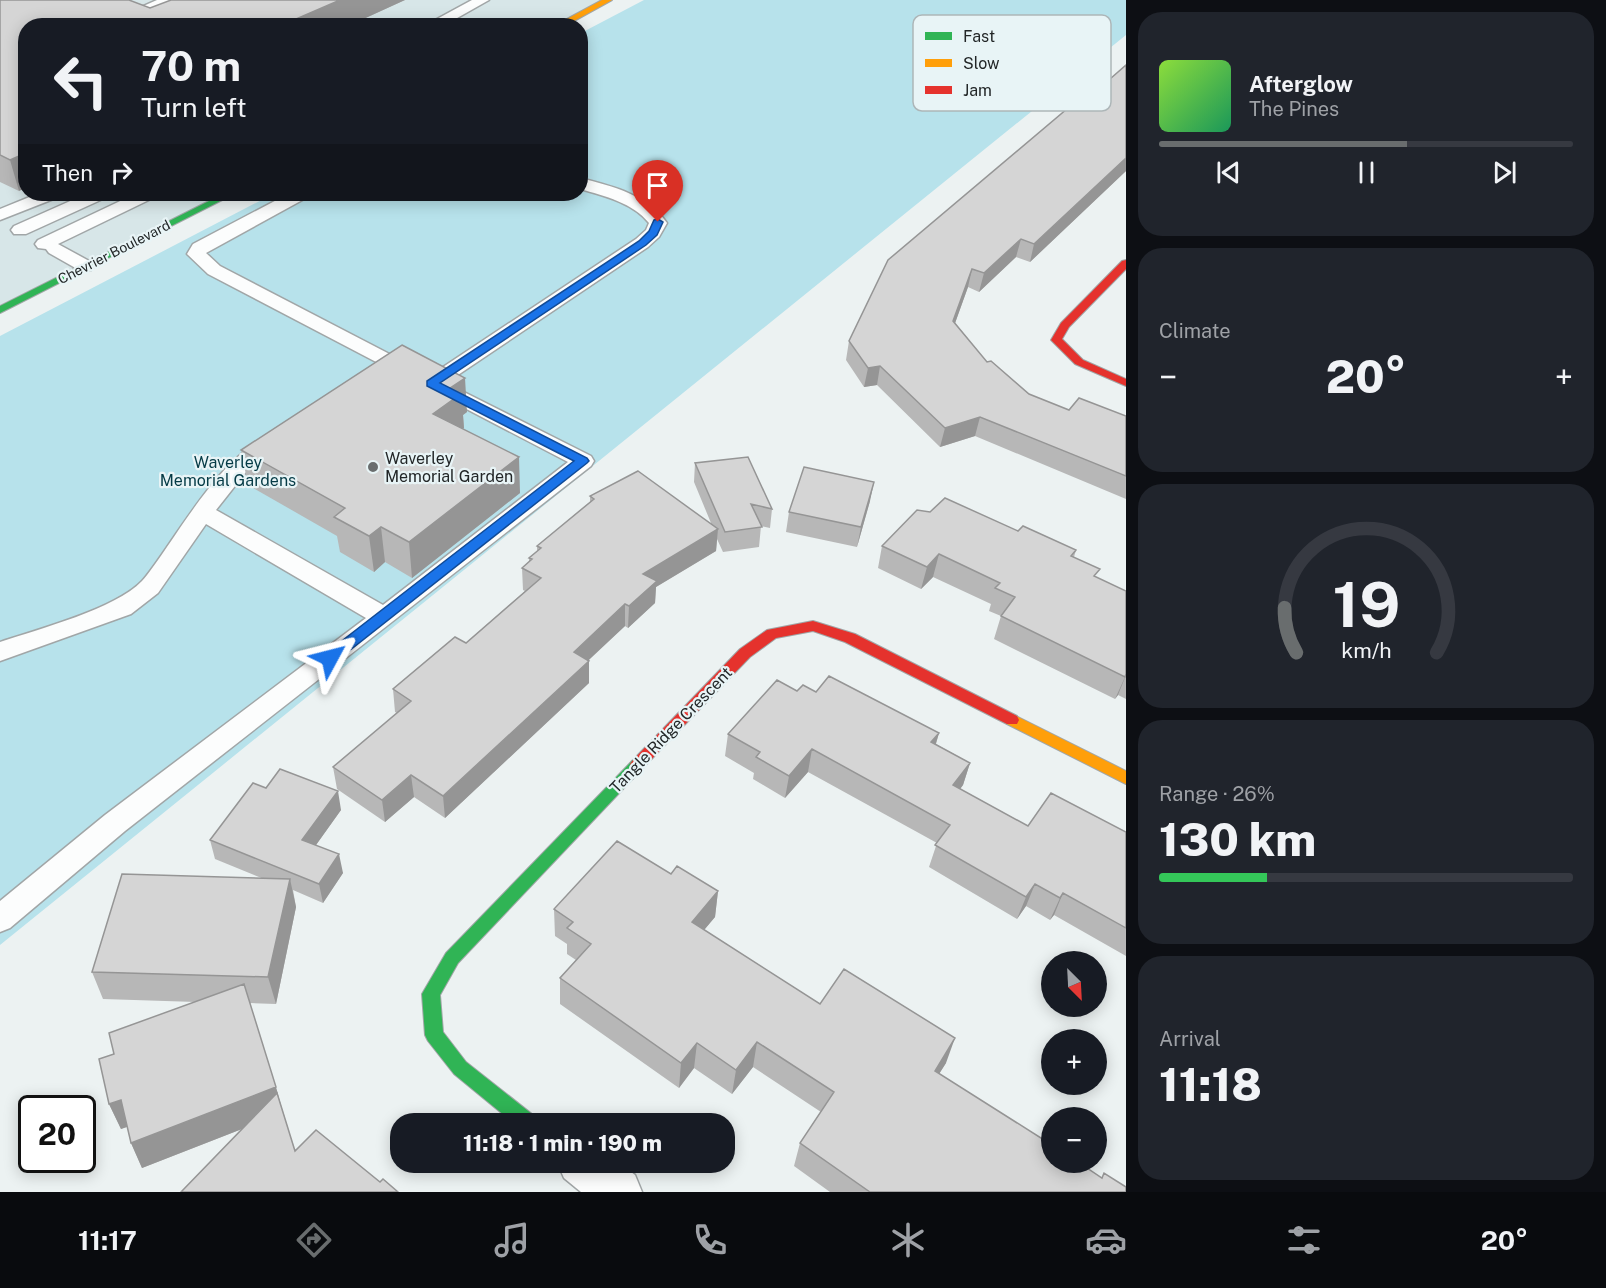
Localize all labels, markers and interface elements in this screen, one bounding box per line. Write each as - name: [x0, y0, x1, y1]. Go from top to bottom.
- legend: [913, 15, 1111, 111]
- text: Fast: [963, 27, 995, 46]
- text: 70 m: [141, 41, 241, 90]
- icon: left: [42, 42, 120, 120]
- text: Slow: [963, 54, 1000, 73]
- text: Afterglow: [1249, 71, 1353, 97]
- text: Jam: [963, 81, 992, 100]
- text: Turn left: [141, 91, 247, 123]
- text: The Pines: [1249, 97, 1339, 121]
- icon: right: [105, 156, 138, 189]
- icon: previous: [1212, 156, 1245, 189]
- icon: pause: [1350, 156, 1383, 189]
- icon: next: [1488, 156, 1521, 189]
- text: Then: [42, 160, 93, 186]
- pin: [632, 160, 683, 222]
- icon: arrive: [641, 169, 674, 202]
- street label: Chevrier Boulevard: [55, 217, 173, 287]
- text: Climate: [1159, 319, 1231, 343]
- text: 20°: [1326, 350, 1406, 403]
- text: −: [1159, 358, 1177, 396]
- text: +: [1555, 358, 1573, 396]
- place label: Waverley Memorial Garden: [385, 449, 513, 486]
- park label: Waverley Memorial Gardens: [160, 453, 296, 490]
- marker: Waverley Memorial Garden: [366, 460, 380, 474]
- text: 19: [1332, 568, 1400, 641]
- position arrow: [298, 626, 362, 690]
- text: km/h: [1341, 638, 1391, 663]
- street label: Tangle Ridge Crescent: [606, 663, 736, 797]
- text: Range · 26%: [1159, 782, 1275, 806]
- text: 130 km: [1159, 813, 1316, 866]
- north arrow: [1041, 951, 1107, 1017]
- map controls: [1041, 951, 1107, 1173]
- text: Arrival: [1159, 1027, 1221, 1051]
- button: +: [1041, 1029, 1107, 1095]
- text: 11:18: [1159, 1058, 1262, 1111]
- speed limit sign: 20: [18, 1095, 96, 1173]
- button: −: [1041, 1107, 1107, 1173]
- text: 11:18 · 1 min · 190 m: [463, 1130, 662, 1156]
- icon: directions: [293, 1219, 335, 1261]
- icon: music: [491, 1219, 533, 1261]
- icon: phone: [689, 1219, 731, 1261]
- icon: climate: [887, 1219, 929, 1261]
- icon: car: [1085, 1219, 1127, 1261]
- icon: filters: [1283, 1219, 1325, 1261]
- text: 11:17: [78, 1224, 137, 1256]
- text: 20°: [1481, 1224, 1528, 1256]

